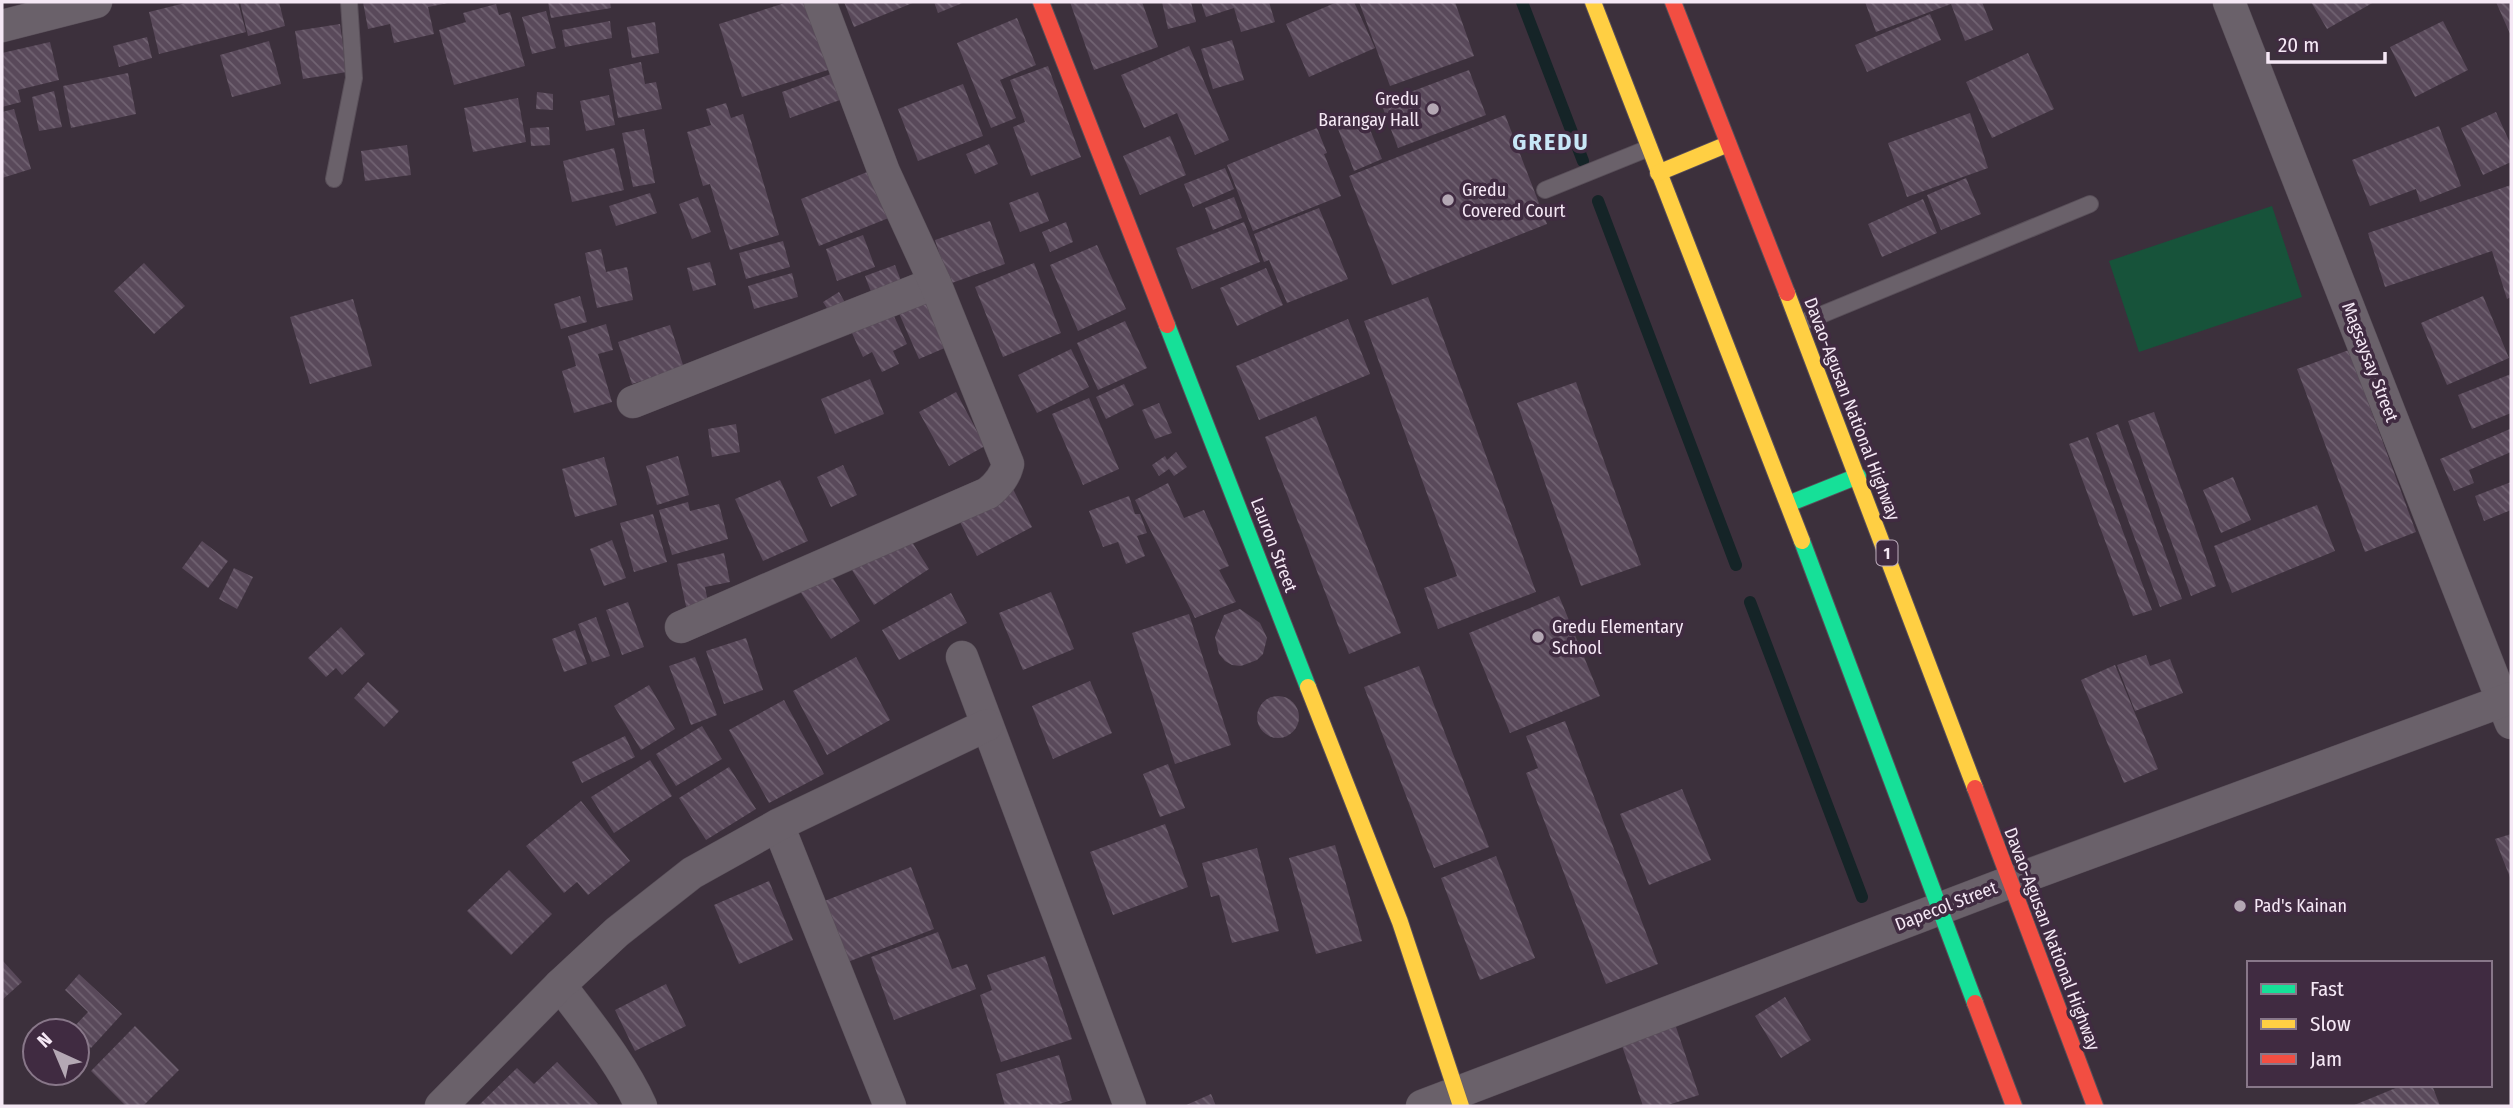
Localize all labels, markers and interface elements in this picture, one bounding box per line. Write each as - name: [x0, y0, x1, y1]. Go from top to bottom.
- scale bar: [2268, 21, 2385, 65]
- text: 20 m: [2278, 32, 2319, 58]
- place label: Gredu Barangay Hall: [1318, 88, 1419, 131]
- marker: Gredu Barangay Hall: [1425, 101, 1441, 117]
- district label: GREDU: [1512, 128, 1590, 156]
- place label: Gredu Covered Court: [1462, 179, 1566, 222]
- marker: Gredu Covered Court: [1440, 192, 1456, 208]
- street label: Davao-Agusan National Highway: [1799, 294, 1905, 524]
- street label: Magsaysay Street: [2337, 299, 2403, 425]
- street label: Lauron Street: [1246, 495, 1302, 595]
- road number: 1: [1876, 540, 1898, 566]
- place label: Gredu Elementary School: [1552, 616, 1683, 659]
- marker: Gredu Elementary School: [1530, 629, 1546, 645]
- street label: Davao-Agusan National Highway: [1999, 824, 2105, 1054]
- street label: Dapecol Street: [1892, 876, 2000, 936]
- place label: Pad's Kainan: [2254, 895, 2347, 917]
- marker: Pad's Kainan: [2232, 898, 2248, 914]
- legend: [2247, 961, 2492, 1087]
- text: Fast: [2310, 976, 2344, 1002]
- text: Slow: [2310, 1011, 2351, 1037]
- north arrow: [21, 1017, 91, 1087]
- text: N: [32, 1028, 57, 1052]
- text: Jam: [2310, 1046, 2342, 1072]

